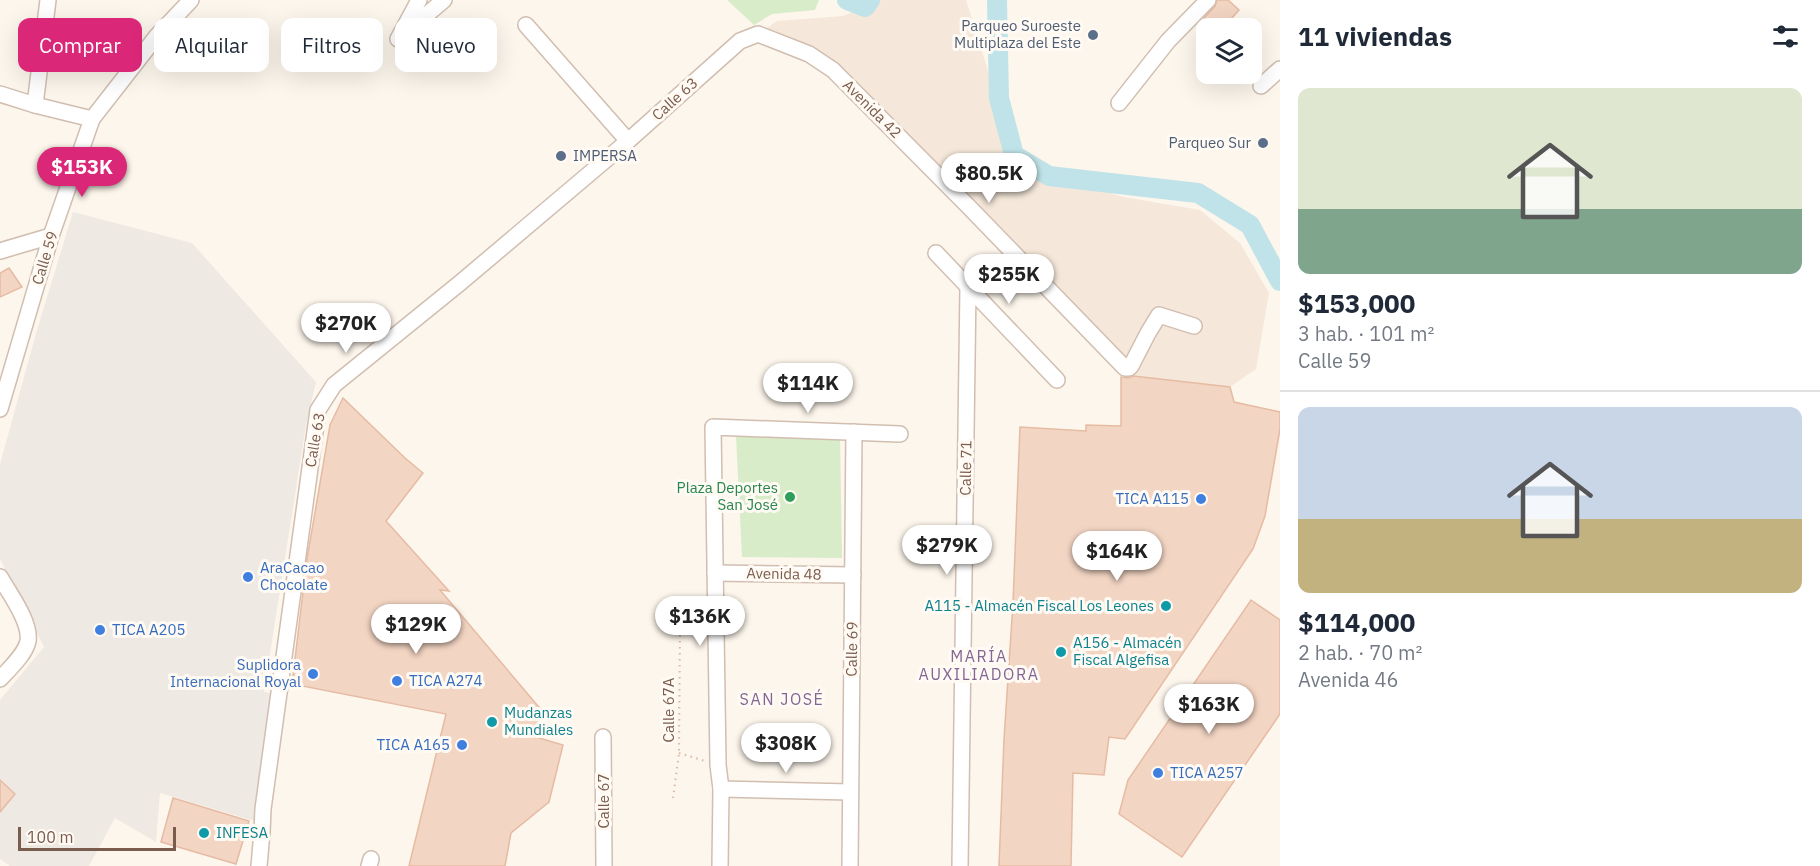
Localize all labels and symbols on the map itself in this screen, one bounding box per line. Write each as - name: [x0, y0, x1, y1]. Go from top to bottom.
- place label: Parqueo Suroeste Multiplaza del Este: [954, 16, 1081, 52]
- marker: Parqueo Suroeste Multiplaza del Este: [1086, 28, 1100, 42]
- street label: Calle 63: [648, 73, 702, 124]
- street label: Avenida 42: [839, 75, 906, 142]
- place label: Parqueo Sur: [1168, 133, 1251, 152]
- marker: Parqueo Sur: [1256, 136, 1270, 150]
- place label: IMPERSA: [573, 146, 637, 165]
- pin: $153K: [40, 147, 124, 198]
- marker: IMPERSA: [554, 149, 568, 163]
- pin: $80.5K: [940, 153, 1038, 204]
- street label: Calle 59: [27, 229, 62, 287]
- pin: $255K: [967, 254, 1051, 305]
- pin: $270K: [304, 303, 388, 354]
- pin: $114K: [766, 363, 850, 414]
- street label: Calle 63: [300, 411, 329, 469]
- street label: Calle 71: [956, 440, 975, 496]
- place label: Plaza Deportes San José: [677, 478, 778, 514]
- place label: TICA A115: [1115, 489, 1189, 508]
- marker: Plaza Deportes San José: [783, 490, 797, 504]
- marker: TICA A115: [1194, 492, 1208, 506]
- pin: $279K: [905, 525, 989, 576]
- pin: $164K: [1075, 531, 1159, 582]
- place label: AraCacao Chocolate: [260, 558, 328, 594]
- street label: Avenida 48: [746, 563, 822, 584]
- marker: AraCacao Chocolate: [241, 570, 255, 584]
- pin: $136K: [658, 596, 742, 647]
- place label: A115 - Almacén Fiscal Los Leones: [924, 596, 1154, 615]
- marker: A115 - Almacén Fiscal Los Leones: [1159, 599, 1173, 613]
- pin: $129K: [374, 604, 458, 655]
- place label: TICA A205: [112, 620, 186, 639]
- street label: Calle 69: [842, 621, 861, 677]
- marker: TICA A205: [93, 623, 107, 637]
- place label: A156 - Almacén Fiscal Algefisa: [1073, 633, 1182, 669]
- district label: MARÍA AUXILIADORA: [919, 645, 1039, 684]
- marker: A156 - Almacén Fiscal Algefisa: [1054, 645, 1068, 659]
- place label: Suplidora Internacional Royal: [170, 655, 301, 691]
- marker: Suplidora Internacional Royal: [306, 667, 320, 681]
- place label: TICA A274: [409, 671, 483, 690]
- marker: TICA A274: [390, 674, 404, 688]
- street label: Calle 67A: [659, 677, 678, 742]
- pin: $163K: [1167, 684, 1251, 735]
- district label: SAN JOSÉ: [740, 688, 824, 709]
- place label: Mudanzas Mundiales: [504, 703, 573, 739]
- marker: Mudanzas Mundiales: [485, 715, 499, 729]
- pin: $308K: [744, 723, 828, 774]
- place label: TICA A165: [376, 735, 450, 754]
- marker: TICA A165: [455, 738, 469, 752]
- place label: TICA A257: [1170, 763, 1244, 782]
- marker: TICA A257: [1151, 766, 1165, 780]
- street label: Calle 67: [594, 773, 613, 829]
- place label: INFESA: [216, 823, 268, 842]
- scale bar: [18, 824, 176, 852]
- marker: INFESA: [197, 826, 211, 840]

